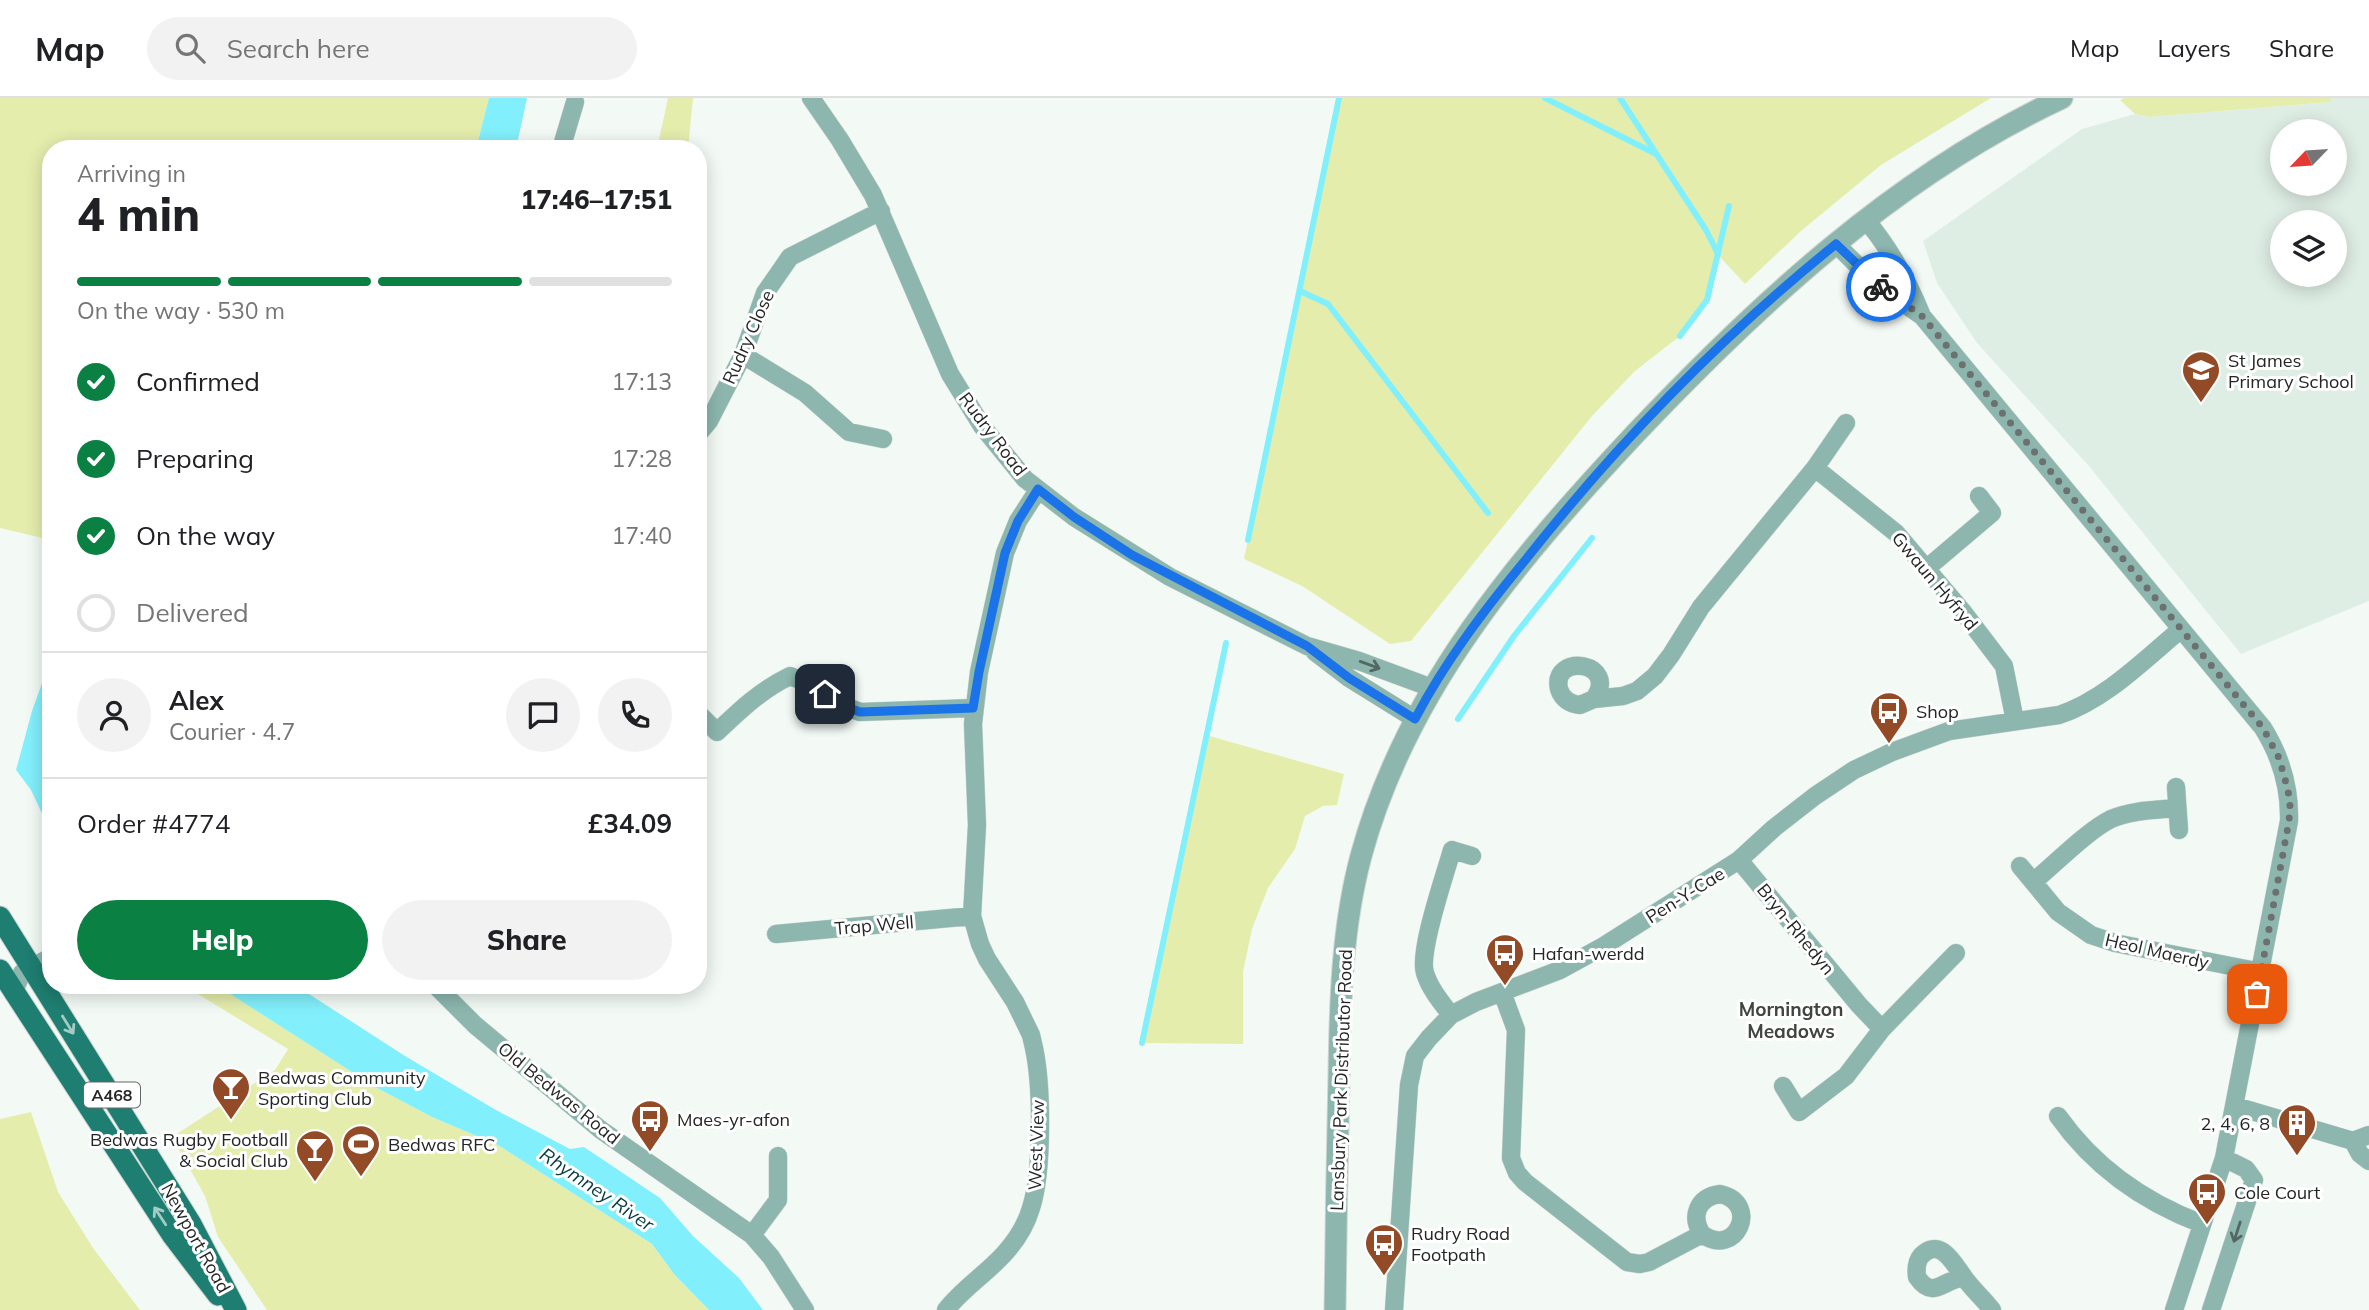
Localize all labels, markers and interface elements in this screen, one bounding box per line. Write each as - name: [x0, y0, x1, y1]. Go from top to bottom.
- search box: [147, 17, 637, 80]
- text: Map: [35, 28, 105, 69]
- icon: search: [171, 29, 209, 67]
- text: Search here: [227, 32, 370, 65]
- text: Map: [2070, 33, 2119, 63]
- text: Layers: [2157, 33, 2231, 63]
- text: Share: [2269, 33, 2334, 63]
- north arrow: [2270, 119, 2347, 196]
- map controls: [2270, 119, 2347, 287]
- text: Arriving in: [77, 159, 186, 188]
- text: 17:46–17:51: [521, 183, 672, 216]
- text: 4 min: [77, 185, 200, 243]
- button: layers: [2270, 210, 2347, 287]
- courier: [1846, 252, 1916, 322]
- icon: bike: [1862, 268, 1900, 306]
- street label: Rudry Close: [717, 286, 779, 388]
- text: On the way · 530 m: [77, 296, 285, 325]
- school or university icon: St James Primary School: [2180, 349, 2222, 404]
- place label: St James Primary School: [2228, 349, 2354, 393]
- icon: check: [77, 363, 115, 401]
- text: Confirmed: [136, 365, 260, 398]
- text: 17:13: [612, 367, 672, 396]
- street label: Rudry Road: [954, 388, 1032, 480]
- icon: check: [77, 440, 115, 478]
- text: Preparing: [136, 442, 254, 475]
- text: 17:28: [612, 444, 672, 473]
- icon: check: [77, 517, 115, 555]
- text: On the way: [136, 519, 275, 552]
- text: 17:40: [612, 521, 672, 550]
- street label: Gwaun Hyfryd: [1887, 527, 1983, 635]
- text: Delivered: [136, 596, 249, 629]
- one-way arrow: [1359, 660, 1381, 672]
- pin: [795, 664, 855, 724]
- icon: home: [806, 675, 844, 713]
- button: person: [77, 678, 151, 752]
- button: chat: [506, 678, 580, 752]
- button: phone: [598, 678, 672, 752]
- text: Alex: [169, 684, 224, 717]
- bus stop icon: Shop: [1868, 690, 1910, 745]
- place label: Shop: [1916, 700, 1959, 723]
- text: Courier · 4.7: [169, 717, 295, 746]
- text: Order #4774: [77, 807, 230, 840]
- text: £34.09: [588, 807, 672, 840]
- street label: Pen-Y-Cae: [1641, 862, 1729, 928]
- street label: Bryn-Rhedyn: [1752, 879, 1840, 979]
- button: Help: [77, 900, 368, 980]
- button: Share: [382, 900, 672, 980]
- street label: Trap Well: [833, 910, 915, 940]
- street label: Heol Maerdy: [2103, 928, 2211, 974]
- bus stop icon: Hafan-werdd: [1484, 932, 1526, 987]
- place label: Hafan-werdd: [1532, 942, 1645, 965]
- street label: Lansbury Park Distributor Road: [1325, 949, 1357, 1211]
- pin: [2227, 964, 2287, 1024]
- icon: bag: [2238, 975, 2276, 1013]
- district label: Mornington Meadows: [1739, 997, 1843, 1043]
- one-way arrow: [62, 1014, 76, 1034]
- street label: Old Bedwas Road: [493, 1037, 625, 1149]
- bar icon: Bedwas Community Sporting Club: [210, 1066, 252, 1121]
- place label: Bedwas Community Sporting Club: [258, 1066, 426, 1110]
- road number: A468: [84, 1082, 140, 1107]
- bus stop icon: Maes-yr-afon: [629, 1098, 671, 1153]
- street label: West View: [1023, 1099, 1049, 1191]
- building icon: 2, 4, 6, 8: [2276, 1102, 2318, 1157]
- place label: Maes-yr-afon: [677, 1108, 790, 1131]
- place label: 2, 4, 6, 8: [2200, 1112, 2270, 1135]
- sports icon: Bedwas RFC: [340, 1123, 382, 1178]
- place label: Bedwas Rugby Football & Social Club: [90, 1128, 288, 1172]
- bar icon: Bedwas Rugby Football & Social Club: [294, 1128, 336, 1183]
- place label: Bedwas RFC: [388, 1133, 495, 1156]
- water label: Rhymney River: [535, 1142, 659, 1237]
- bus stop icon: Cole Court: [2186, 1171, 2228, 1226]
- street label: Newport Road: [156, 1179, 236, 1297]
- place label: Cole Court: [2234, 1181, 2320, 1204]
- one-way arrow: [153, 1207, 168, 1226]
- one-way arrow: [2229, 1221, 2242, 1243]
- bus stop icon: Rudry Road Footpath: [1363, 1222, 1405, 1277]
- place label: Rudry Road Footpath: [1411, 1222, 1510, 1266]

